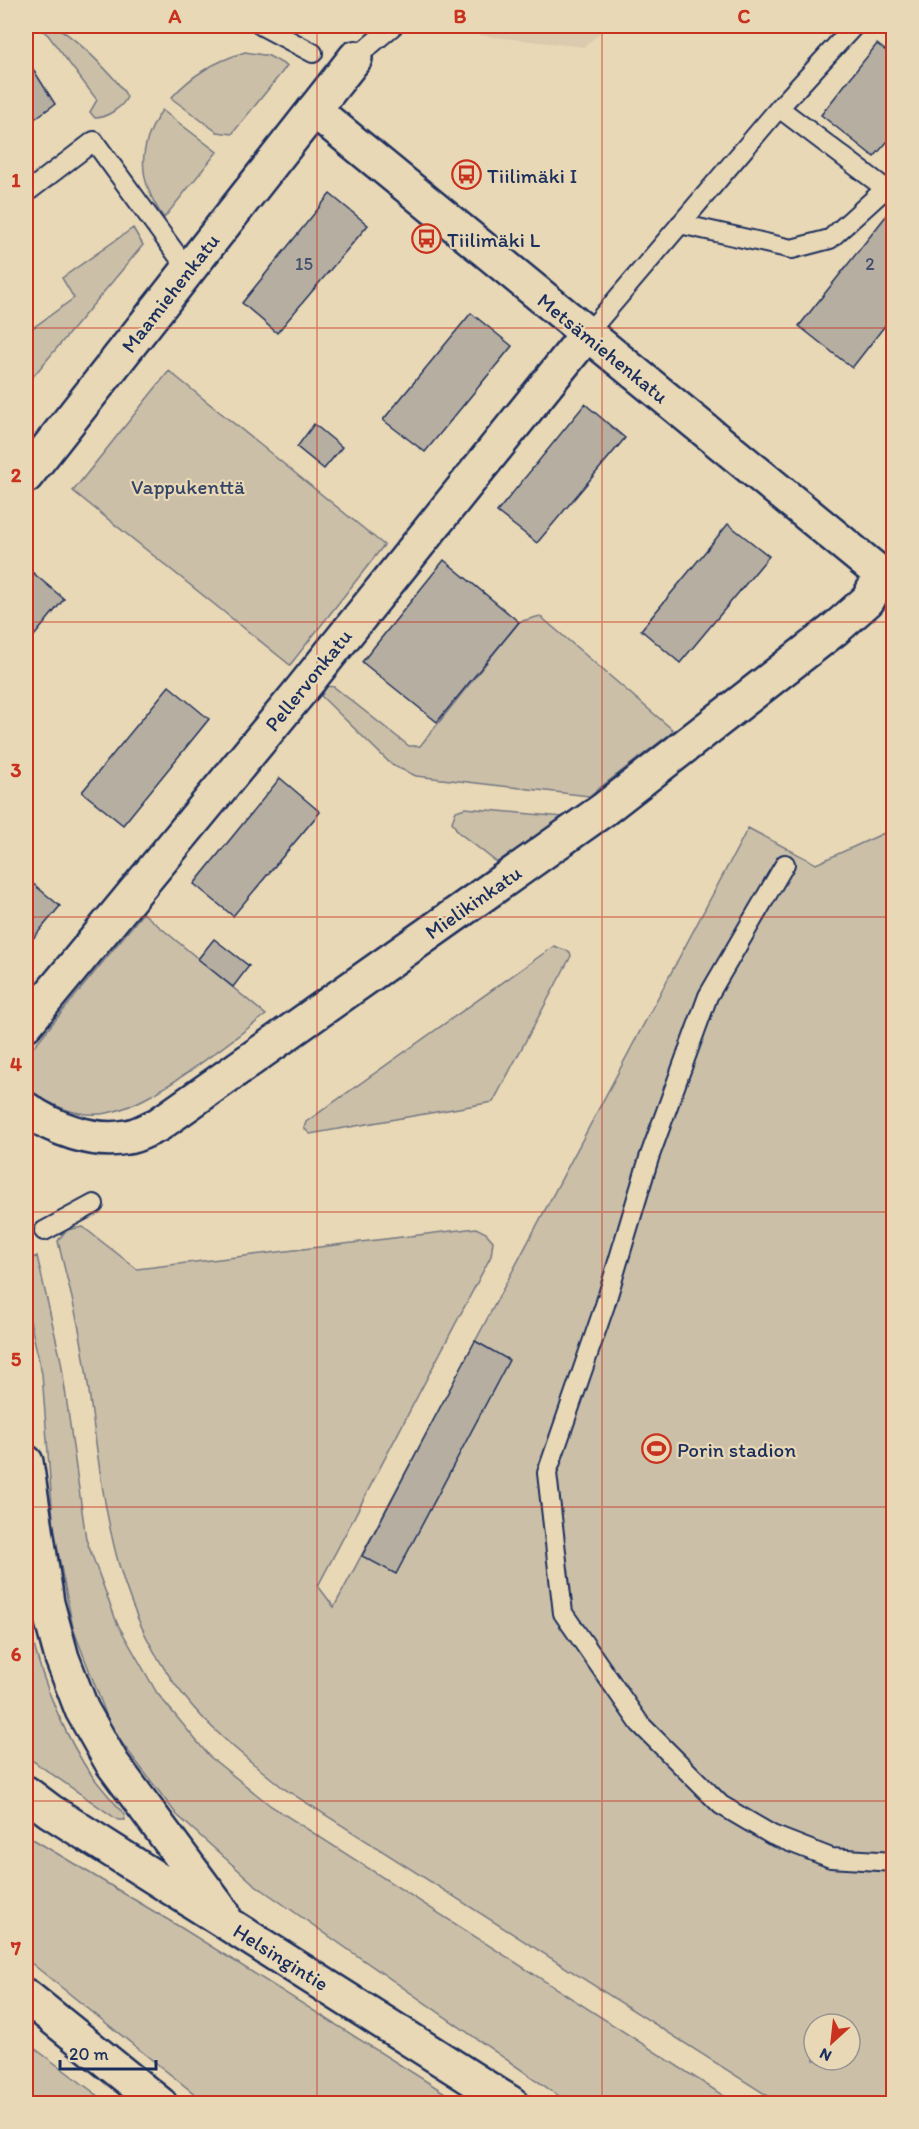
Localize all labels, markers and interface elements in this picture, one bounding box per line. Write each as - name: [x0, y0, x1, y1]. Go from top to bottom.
- text: A: [168, 4, 182, 28]
- text: B: [454, 4, 467, 28]
- text: C: [738, 4, 751, 28]
- bus stop icon: Tiilimäki I: [450, 159, 482, 191]
- place label: Tiilimäki I: [487, 163, 577, 188]
- text: 1: [11, 168, 21, 192]
- bus stop icon: Tiilimäki L: [410, 223, 442, 255]
- place label: Tiilimäki L: [447, 227, 541, 252]
- street label: Maamiehenkatu: [116, 228, 225, 358]
- house number: 15: [295, 253, 313, 275]
- house number: 2: [865, 253, 875, 275]
- street label: Metsämiehenkatu: [533, 288, 674, 409]
- text: 2: [11, 463, 22, 487]
- park label: Vappukenttä: [131, 474, 245, 499]
- street label: Pellervonkatu: [259, 624, 357, 736]
- text: 3: [11, 758, 22, 782]
- street label: Mielikinkatu: [420, 860, 526, 944]
- text: 4: [10, 1052, 22, 1076]
- text: 5: [11, 1347, 22, 1371]
- sports icon: Porin stadion: [640, 1433, 672, 1465]
- place label: Porin stadion: [677, 1437, 796, 1462]
- text: 6: [11, 1642, 22, 1666]
- street label: Helsingintie: [229, 1918, 333, 1996]
- text: 7: [10, 1936, 21, 1960]
- north arrow: [802, 2012, 862, 2072]
- scale bar: [60, 2033, 156, 2071]
- text: 20 m: [69, 2043, 109, 2065]
- text: N: [816, 2044, 835, 2066]

